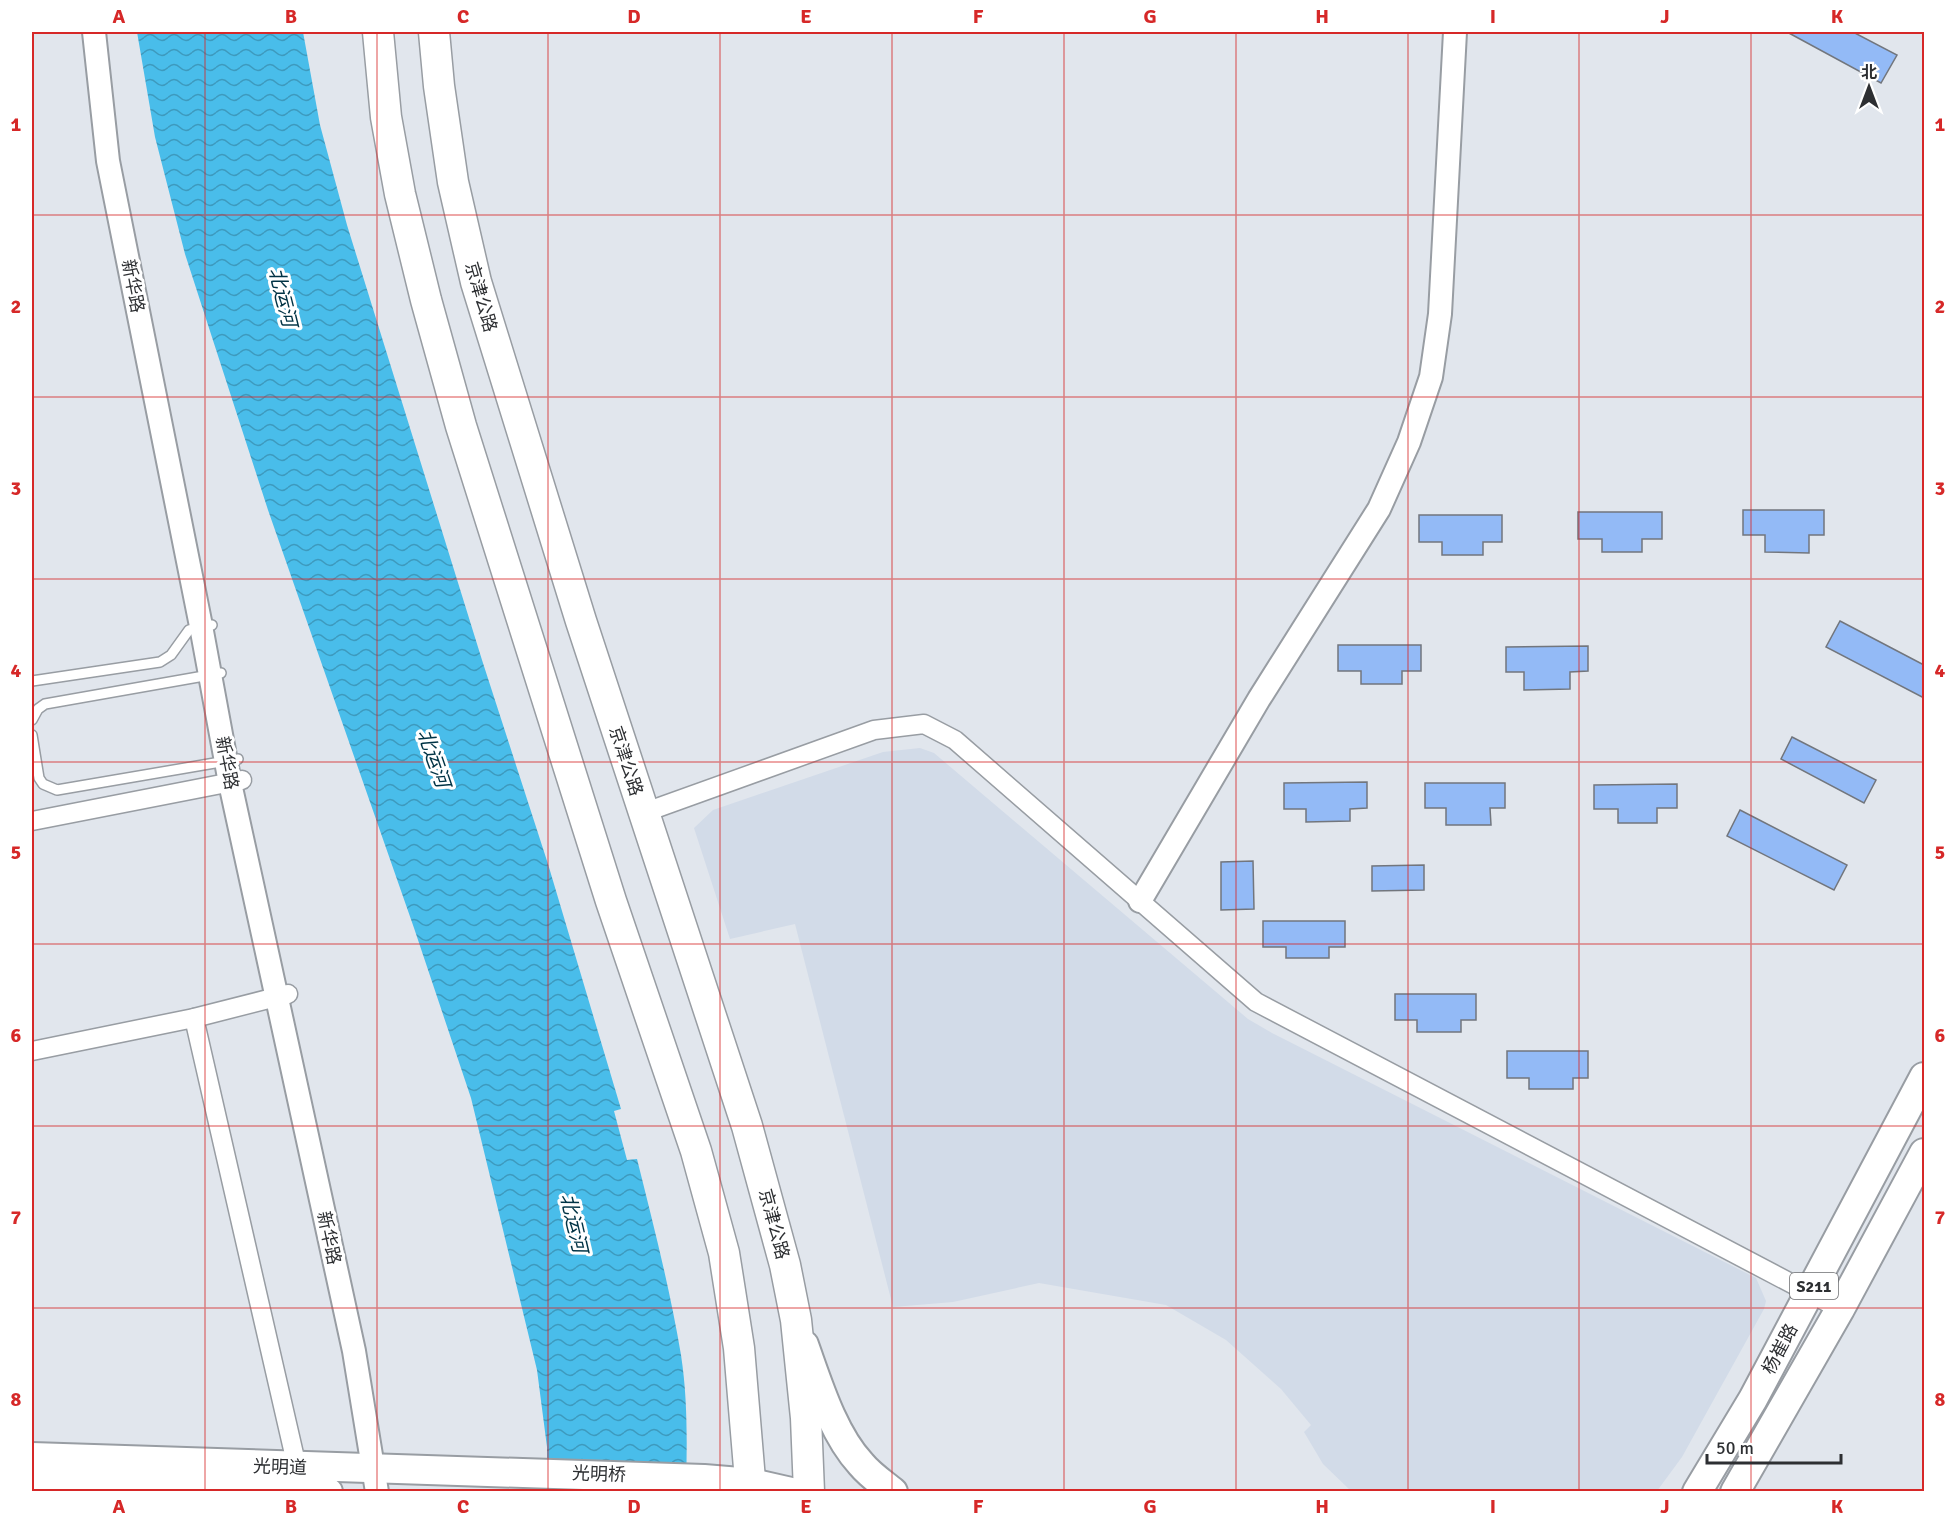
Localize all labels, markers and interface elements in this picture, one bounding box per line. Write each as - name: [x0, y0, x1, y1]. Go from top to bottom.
- text: A: [113, 4, 126, 29]
- text: B: [285, 4, 297, 29]
- text: C: [457, 4, 469, 29]
- text: D: [627, 4, 641, 29]
- text: E: [800, 4, 812, 29]
- text: F: [973, 4, 984, 29]
- text: G: [1143, 4, 1157, 29]
- text: H: [1315, 4, 1329, 29]
- text: I: [1490, 4, 1496, 29]
- text: J: [1660, 4, 1670, 29]
- text: K: [1831, 4, 1844, 29]
- north arrow: [1839, 57, 1899, 117]
- text: 北: [1861, 63, 1877, 83]
- text: 1: [11, 112, 22, 137]
- text: 1: [1935, 112, 1946, 137]
- street label: 新华路: [117, 257, 149, 315]
- street label: 京津公路: [461, 259, 501, 335]
- water label: 北运河: [263, 265, 303, 333]
- text: 2: [11, 294, 21, 319]
- text: 2: [1935, 294, 1945, 319]
- text: 3: [11, 476, 21, 501]
- text: 3: [1935, 476, 1945, 501]
- text: 4: [11, 658, 22, 683]
- text: 4: [1935, 658, 1946, 683]
- street label: 京津公路: [604, 723, 648, 799]
- water label: 北运河: [412, 726, 456, 794]
- street label: 新华路: [211, 734, 243, 792]
- text: 5: [11, 840, 21, 865]
- text: 5: [1935, 840, 1945, 865]
- text: 6: [11, 1023, 22, 1048]
- text: 6: [1935, 1023, 1946, 1048]
- street label: 京津公路: [754, 1186, 794, 1262]
- water label: 北运河: [555, 1191, 593, 1259]
- text: 7: [11, 1205, 22, 1230]
- text: 7: [1935, 1205, 1946, 1230]
- street label: 新华路: [313, 1209, 345, 1267]
- road number: S211: [1790, 1273, 1838, 1299]
- street label: 杨崔路: [1758, 1320, 1802, 1378]
- text: 8: [11, 1387, 22, 1412]
- text: 8: [1935, 1387, 1946, 1412]
- scale bar: [1707, 1427, 1840, 1465]
- text: 50 m: [1716, 1437, 1754, 1459]
- street label: 光明道: [253, 1455, 307, 1479]
- street label: 光明桥: [572, 1462, 626, 1486]
- text: A: [113, 1494, 126, 1519]
- text: B: [285, 1494, 297, 1519]
- text: C: [457, 1494, 469, 1519]
- text: D: [627, 1494, 641, 1519]
- text: E: [800, 1494, 812, 1519]
- text: F: [973, 1494, 984, 1519]
- text: G: [1143, 1494, 1157, 1519]
- text: H: [1315, 1494, 1329, 1519]
- text: I: [1490, 1494, 1496, 1519]
- text: J: [1660, 1494, 1670, 1519]
- text: K: [1831, 1494, 1844, 1519]

